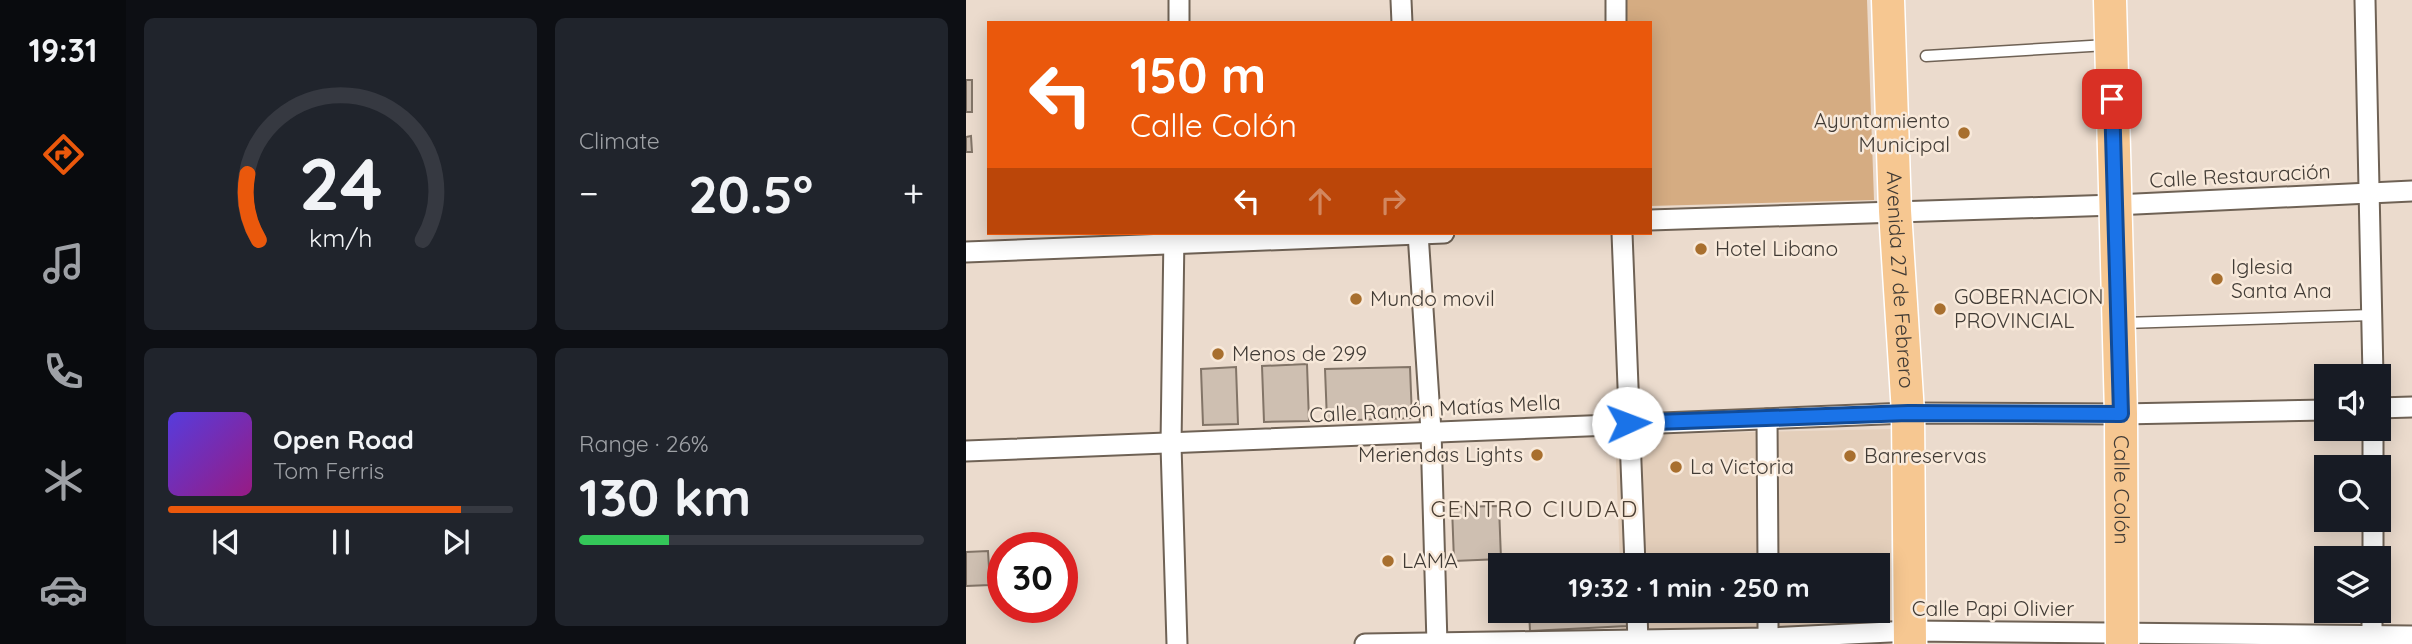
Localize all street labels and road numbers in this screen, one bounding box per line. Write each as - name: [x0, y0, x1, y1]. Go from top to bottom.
- street label: Calle Restauración: [2149, 157, 2331, 193]
- street label: Avenida 27 de Febrero: [1882, 171, 1920, 389]
- street label: Calle Ramón Matías Mella: [1309, 388, 1561, 428]
- street label: Calle Colón: [2109, 435, 2136, 545]
- street label: Calle Papi Olivier: [1912, 595, 2074, 621]

